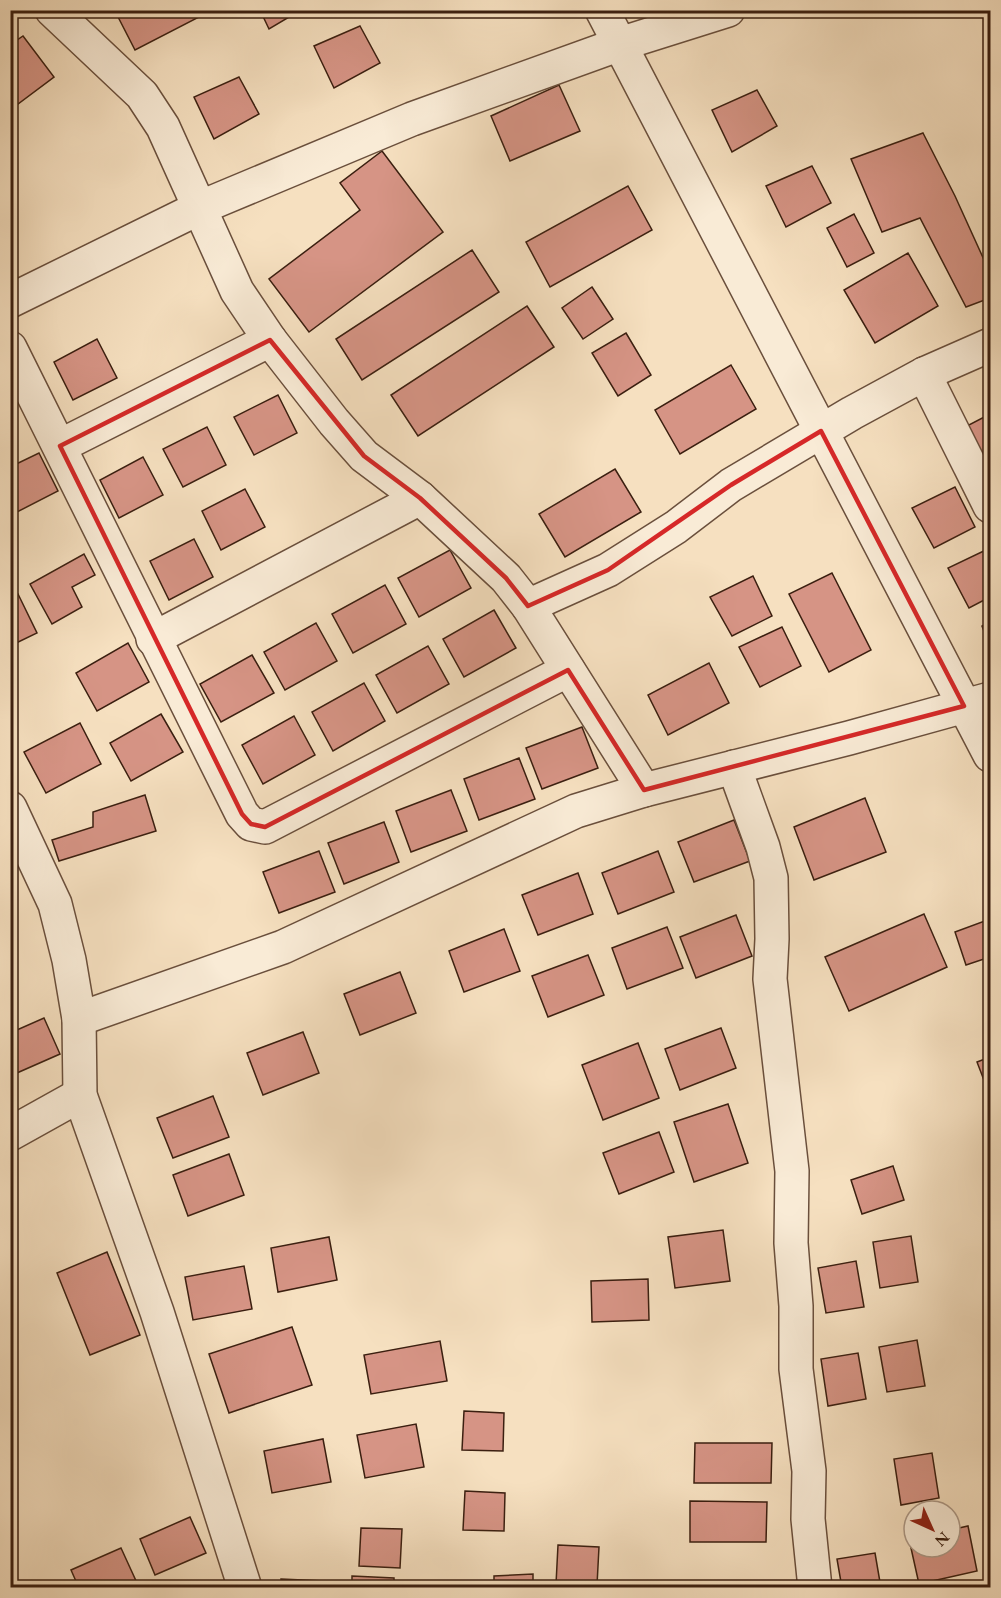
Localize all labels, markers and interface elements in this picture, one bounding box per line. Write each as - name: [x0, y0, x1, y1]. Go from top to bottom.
- north arrow: [902, 1499, 962, 1559]
- text: N: [930, 1527, 954, 1551]

